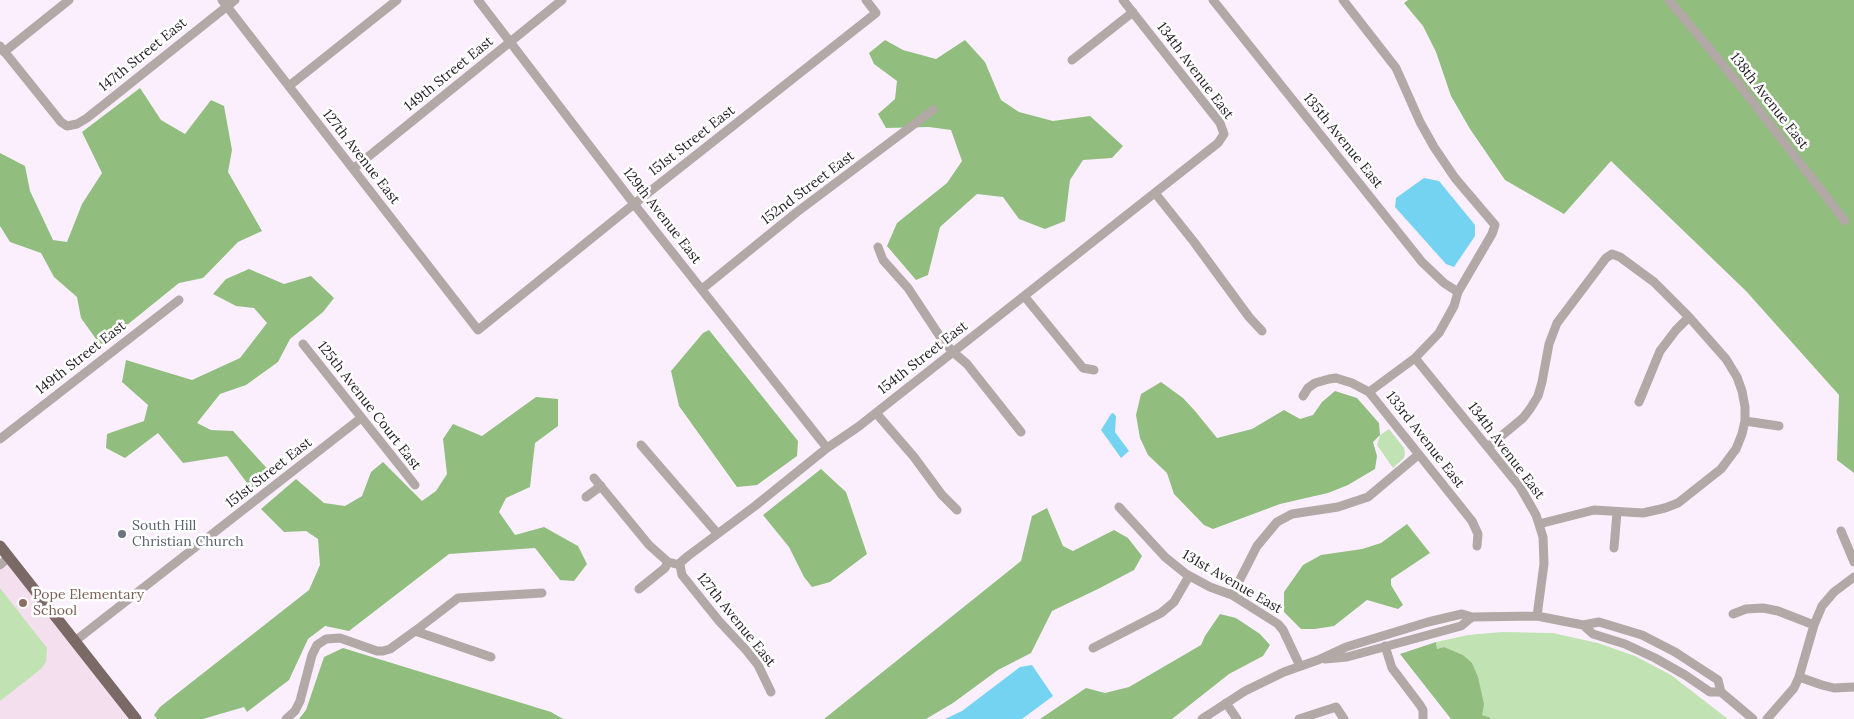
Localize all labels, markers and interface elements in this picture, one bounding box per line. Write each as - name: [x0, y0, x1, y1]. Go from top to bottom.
- street label: 147th Street East: [96, 15, 190, 95]
- street label: 134th Avenue East: [1153, 19, 1237, 123]
- street label: 149th Street East: [401, 33, 497, 115]
- street label: 138th Avenue East: [1726, 50, 1812, 152]
- street label: 135th Avenue East: [1300, 90, 1386, 192]
- street label: 151st Street East: [646, 102, 738, 180]
- street label: 127th Avenue East: [319, 106, 403, 208]
- street label: 152nd Street East: [758, 148, 858, 228]
- street label: 129th Avenue East: [619, 165, 705, 267]
- street label: 149th Street East: [33, 318, 129, 398]
- street label: 154th Street East: [875, 318, 971, 398]
- street label: 125th Avenue Court East: [314, 338, 424, 474]
- street label: 133rd Avenue East: [1382, 388, 1468, 492]
- street label: 134th Avenue East: [1464, 399, 1548, 503]
- street label: 151st Street East: [223, 434, 315, 512]
- place label: South Hill Christian Church: [132, 518, 244, 550]
- marker: South Hill Christian Church: [116, 528, 128, 540]
- street label: 131st Avenue East: [1179, 547, 1285, 617]
- street label: 127th Avenue East: [693, 570, 779, 670]
- place label: Pope Elementary School: [33, 587, 144, 620]
- marker: Pope Elementary School: [17, 597, 29, 609]

